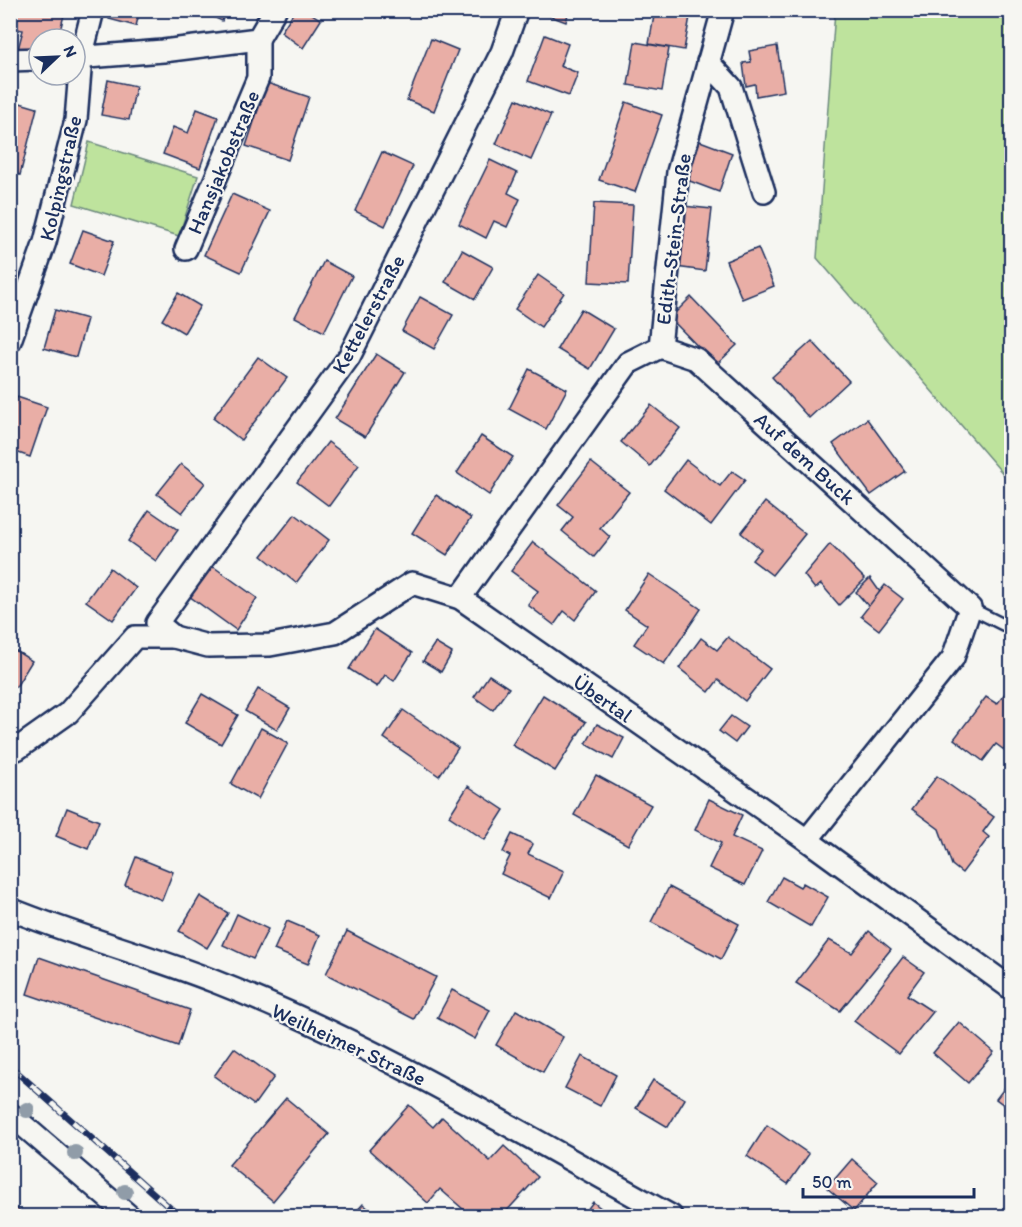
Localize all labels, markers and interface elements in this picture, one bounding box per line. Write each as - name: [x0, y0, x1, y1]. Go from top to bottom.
- north arrow: [27, 27, 87, 87]
- text: N: [59, 43, 81, 60]
- street label: Hansjakobstraße: [181, 86, 265, 238]
- street label: Kolpingstraße: [33, 113, 87, 243]
- street label: Edith-Stein-Straße: [650, 152, 696, 326]
- street label: Kettelerstraße: [326, 250, 410, 378]
- street label: Auf dem Buck: [749, 406, 861, 510]
- street label: Übertal: [568, 669, 638, 727]
- street label: Weilheimer Straße: [268, 997, 430, 1091]
- scale bar: [803, 1161, 974, 1199]
- text: 50 m: [812, 1171, 852, 1193]

